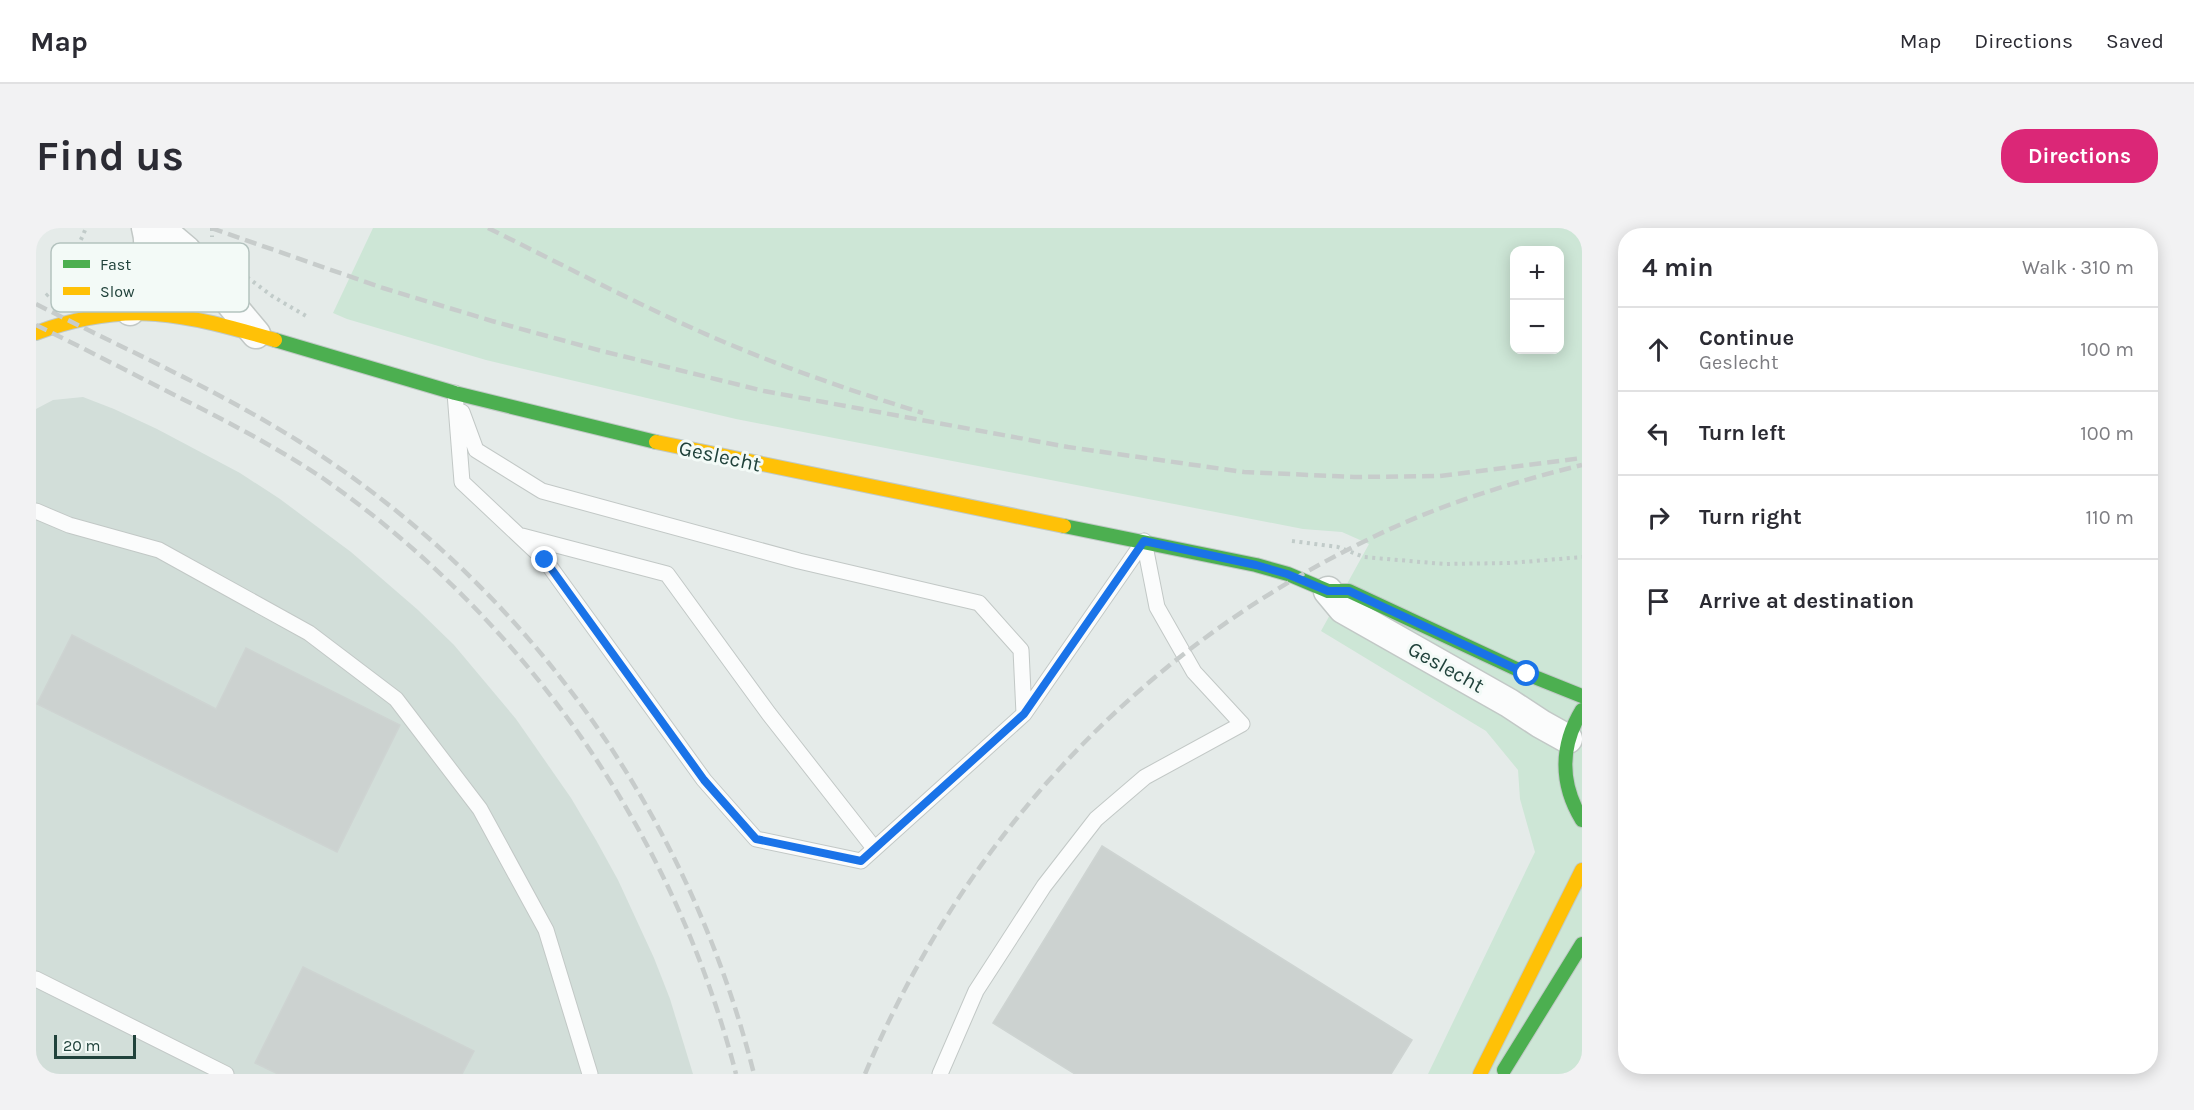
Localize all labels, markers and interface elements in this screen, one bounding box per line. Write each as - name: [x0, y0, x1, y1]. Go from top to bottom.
- text: Map: [30, 25, 88, 58]
- text: Map: [1900, 29, 1941, 53]
- text: Directions: [1974, 29, 2073, 53]
- text: Saved: [2106, 29, 2164, 53]
- button: Directions: [2001, 129, 2158, 183]
- text: Find us: [36, 131, 184, 181]
- legend: [51, 243, 249, 312]
- map controls: [1510, 246, 1564, 354]
- button: +: [1510, 246, 1564, 300]
- text: 4 min: [1642, 252, 1713, 283]
- text: Fast: [100, 255, 131, 274]
- text: Walk · 310 m: [2022, 256, 2134, 279]
- text: Slow: [100, 282, 135, 301]
- button: −: [1510, 300, 1564, 354]
- text: Continue: [1699, 325, 1794, 351]
- icon: ahead: [1642, 333, 1675, 366]
- text: 100 m: [2080, 338, 2134, 361]
- text: Geslecht: [1699, 351, 1778, 374]
- icon: left: [1642, 417, 1675, 450]
- text: Turn left: [1699, 420, 1786, 446]
- text: 100 m: [2080, 422, 2134, 445]
- street label: Geslecht: [677, 436, 763, 476]
- icon: right: [1642, 501, 1675, 534]
- text: Turn right: [1699, 504, 1802, 530]
- text: 110 m: [2085, 506, 2134, 529]
- route end: [531, 546, 557, 572]
- icon: arrive: [1642, 585, 1675, 618]
- text: Arrive at destination: [1699, 588, 1914, 614]
- street label: Geslecht: [1404, 636, 1488, 698]
- route start: [1513, 660, 1539, 686]
- scale bar: [54, 1032, 136, 1060]
- text: 20 m: [63, 1036, 101, 1055]

